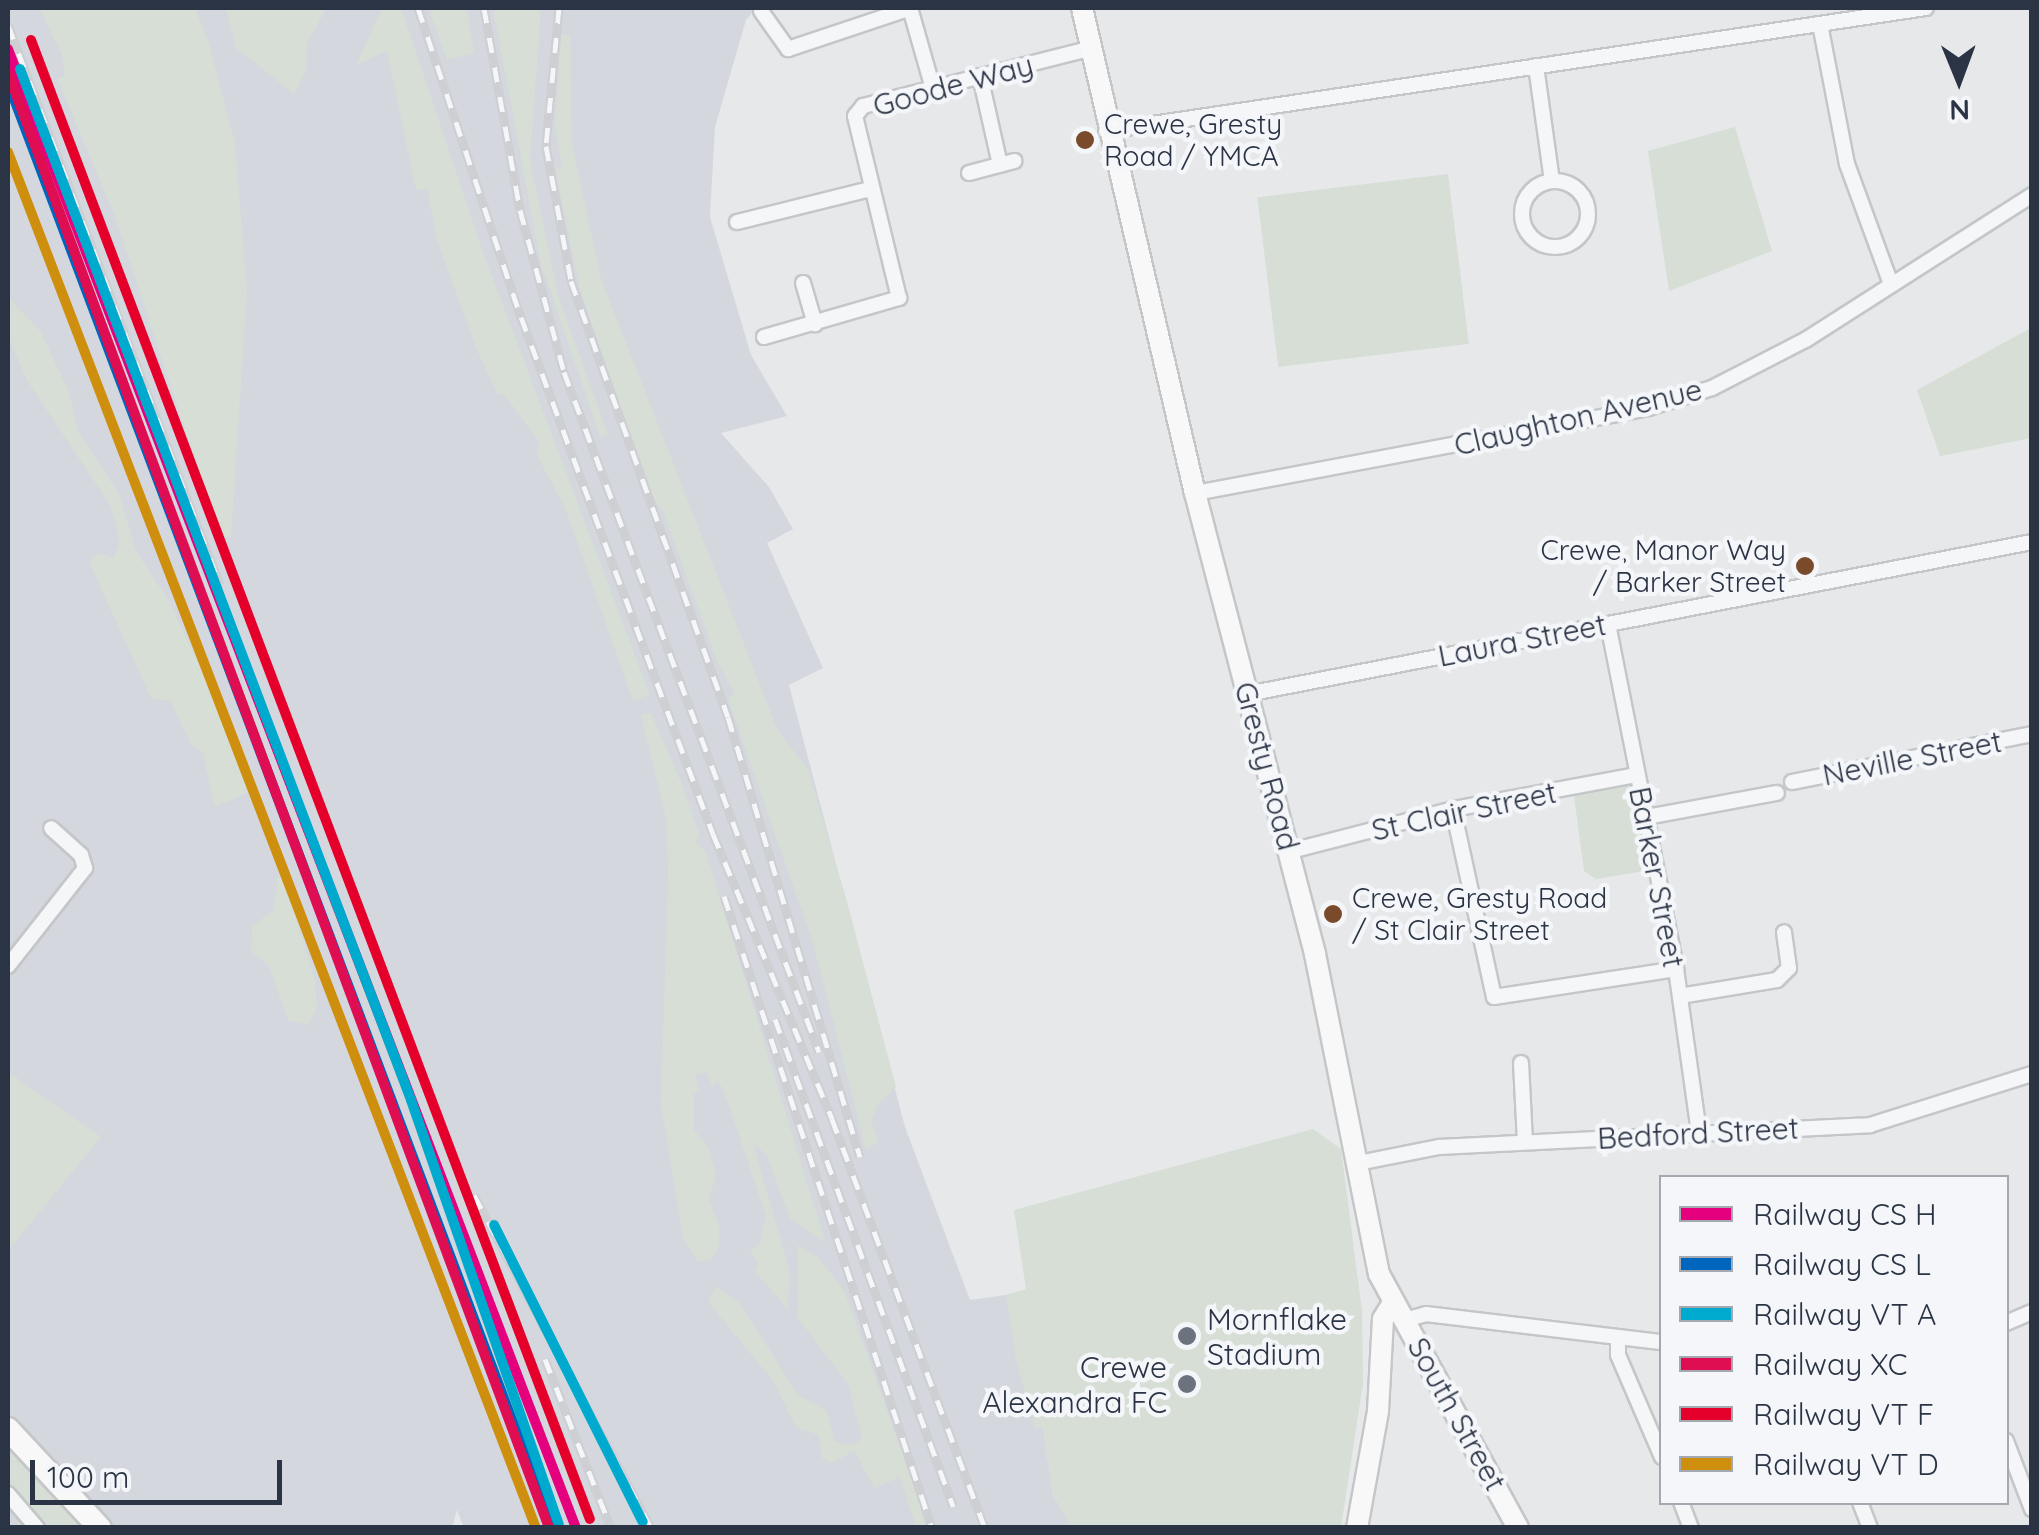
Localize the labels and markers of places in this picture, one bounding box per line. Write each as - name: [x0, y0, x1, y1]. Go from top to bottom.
- place label: Crewe, Gresty Road / YMCA: [1104, 107, 1282, 173]
- marker: Crewe, Gresty Road / YMCA: [1075, 130, 1095, 150]
- place label: Crewe, Manor Way / Barker Street: [1540, 533, 1786, 599]
- marker: Crewe, Manor Way / Barker Street: [1795, 556, 1815, 576]
- place label: Crewe, Gresty Road / St Clair Street: [1352, 881, 1607, 947]
- marker: Crewe, Gresty Road / St Clair Street: [1323, 904, 1343, 924]
- place label: Mornflake Stadium: [1207, 1301, 1347, 1372]
- marker: Mornflake Stadium: [1176, 1325, 1198, 1347]
- place label: Crewe Alexandra FC: [982, 1349, 1167, 1420]
- marker: Crewe Alexandra FC: [1176, 1373, 1198, 1395]

